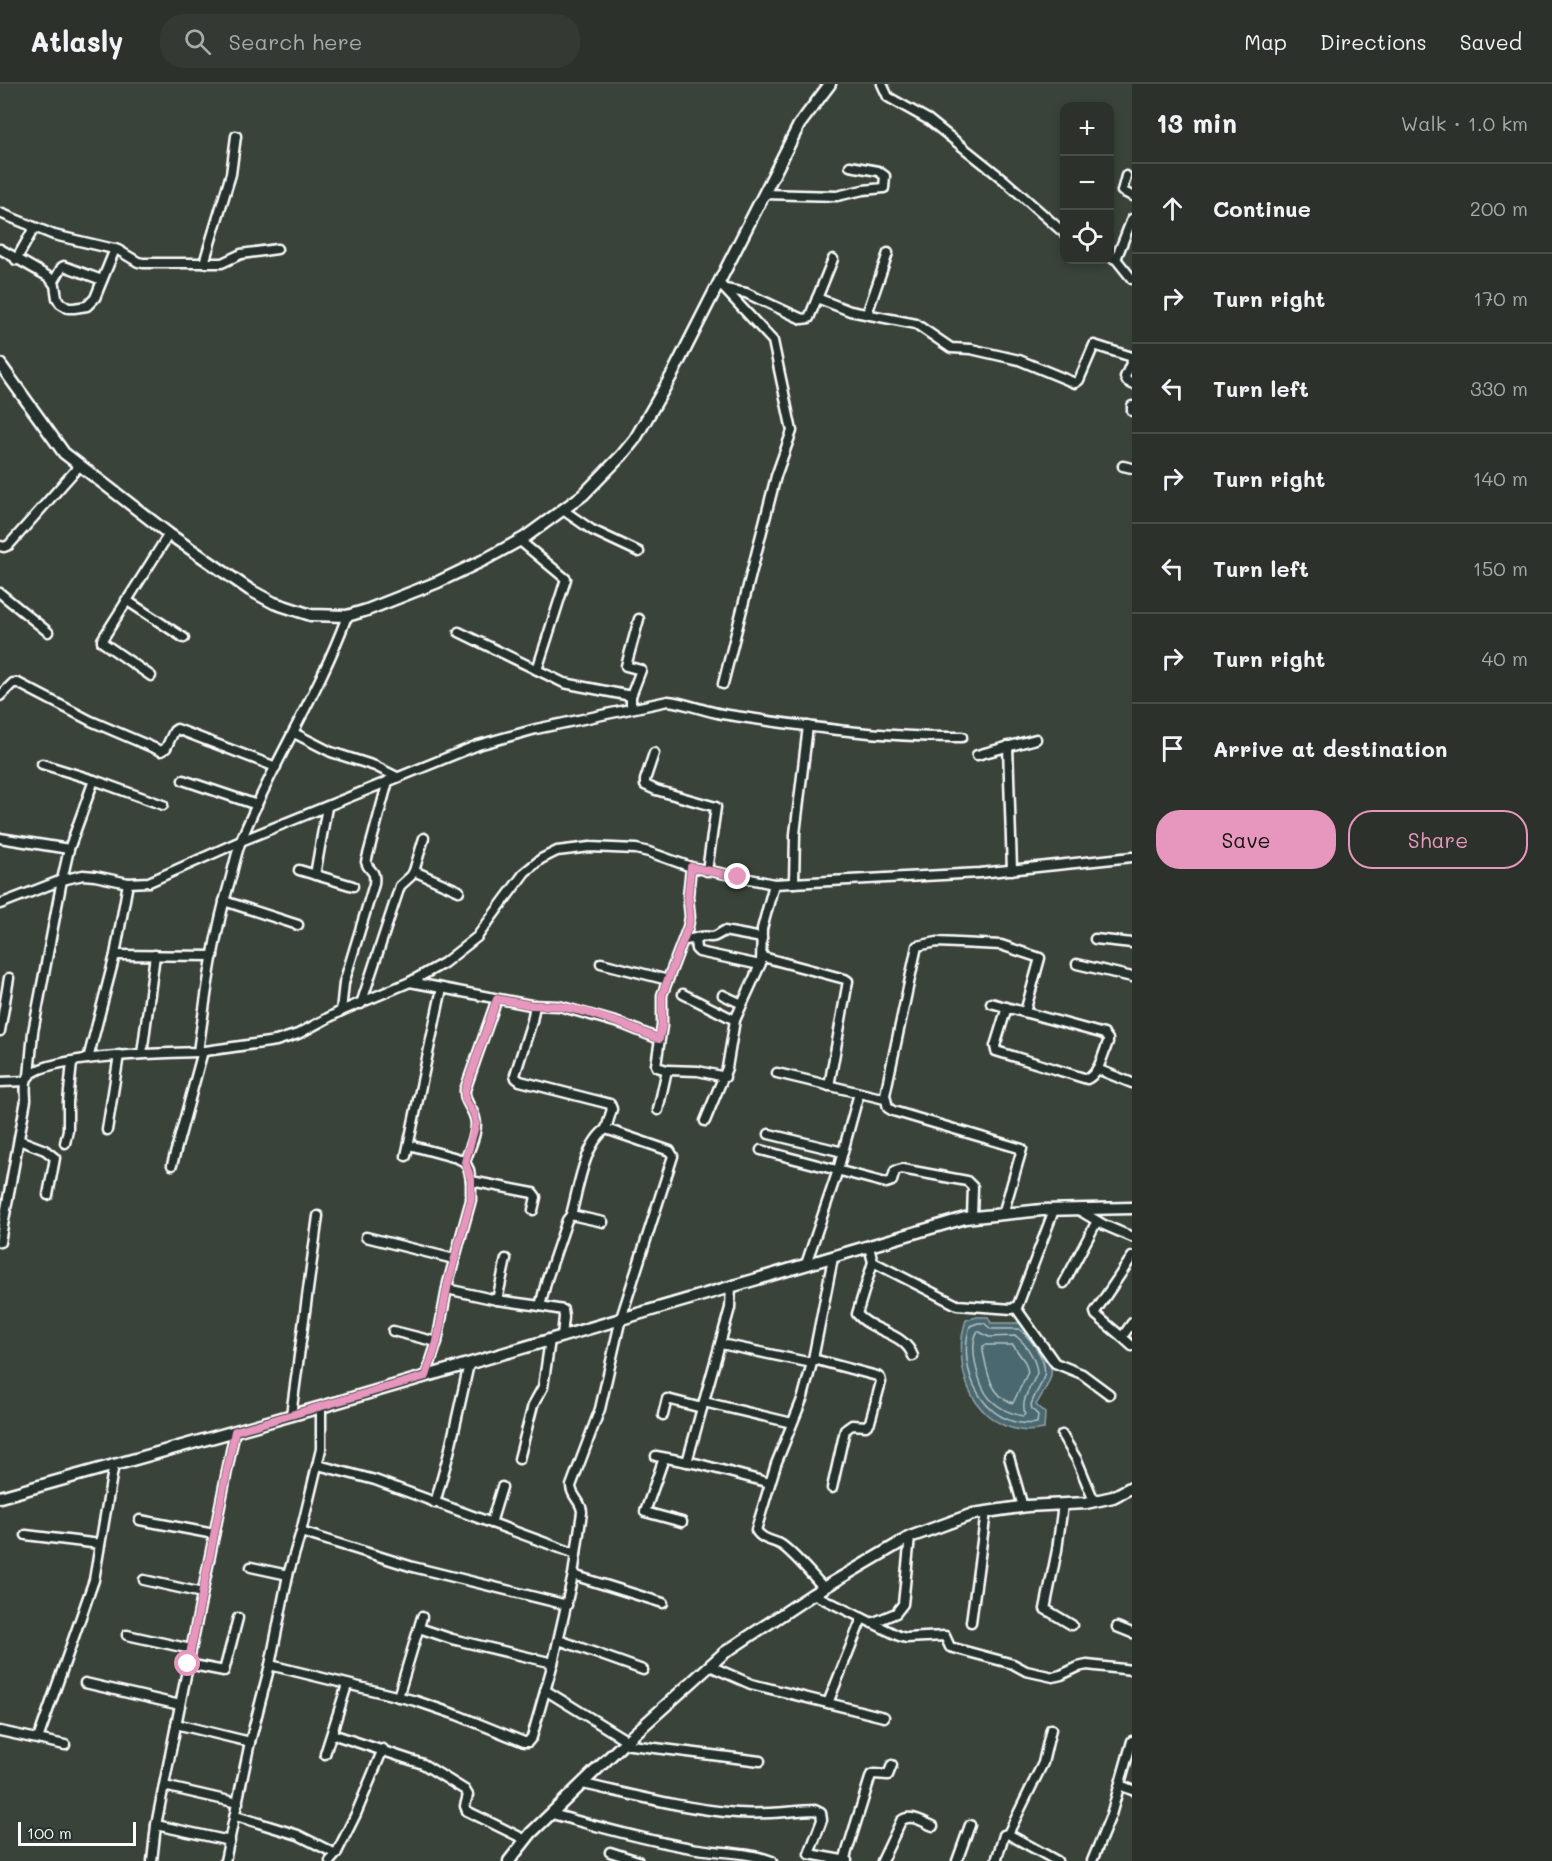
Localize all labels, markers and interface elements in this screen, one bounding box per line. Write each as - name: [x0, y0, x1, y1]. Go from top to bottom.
- search box: [160, 14, 580, 68]
- text: Atlasly: [30, 23, 124, 59]
- icon: search: [181, 25, 214, 58]
- text: Search here: [229, 27, 362, 56]
- text: Map: [1244, 28, 1287, 55]
- text: Directions: [1320, 28, 1427, 55]
- text: Saved: [1460, 28, 1522, 55]
- map controls: [1060, 102, 1114, 264]
- button: +: [1060, 102, 1114, 156]
- text: 13 min: [1156, 106, 1237, 140]
- text: Walk · 1.0 km: [1401, 110, 1528, 136]
- button: −: [1060, 156, 1114, 210]
- icon: ahead: [1156, 192, 1189, 225]
- text: Continue: [1213, 194, 1311, 223]
- text: 200 m: [1470, 195, 1528, 221]
- button: locate: [1060, 210, 1114, 264]
- icon: right: [1156, 282, 1189, 315]
- text: Turn right: [1213, 284, 1325, 313]
- text: 170 m: [1473, 285, 1528, 311]
- icon: left: [1156, 372, 1189, 405]
- text: Turn left: [1213, 374, 1309, 403]
- text: 330 m: [1470, 375, 1528, 401]
- icon: right: [1156, 462, 1189, 495]
- text: Turn right: [1213, 464, 1325, 493]
- text: 140 m: [1473, 465, 1528, 491]
- icon: left: [1156, 552, 1189, 585]
- text: Turn left: [1213, 554, 1309, 583]
- text: 150 m: [1473, 555, 1528, 581]
- icon: right: [1156, 642, 1189, 675]
- text: Turn right: [1213, 644, 1325, 673]
- text: 40 m: [1482, 645, 1528, 671]
- icon: arrive: [1156, 732, 1189, 765]
- text: Arrive at destination: [1213, 734, 1448, 763]
- button: Save: [1156, 810, 1336, 869]
- button: Share: [1348, 810, 1528, 869]
- route end: [724, 863, 750, 889]
- route start: [174, 1650, 200, 1676]
- scale bar: [18, 1819, 136, 1846]
- text: 100 m: [27, 1822, 72, 1843]

